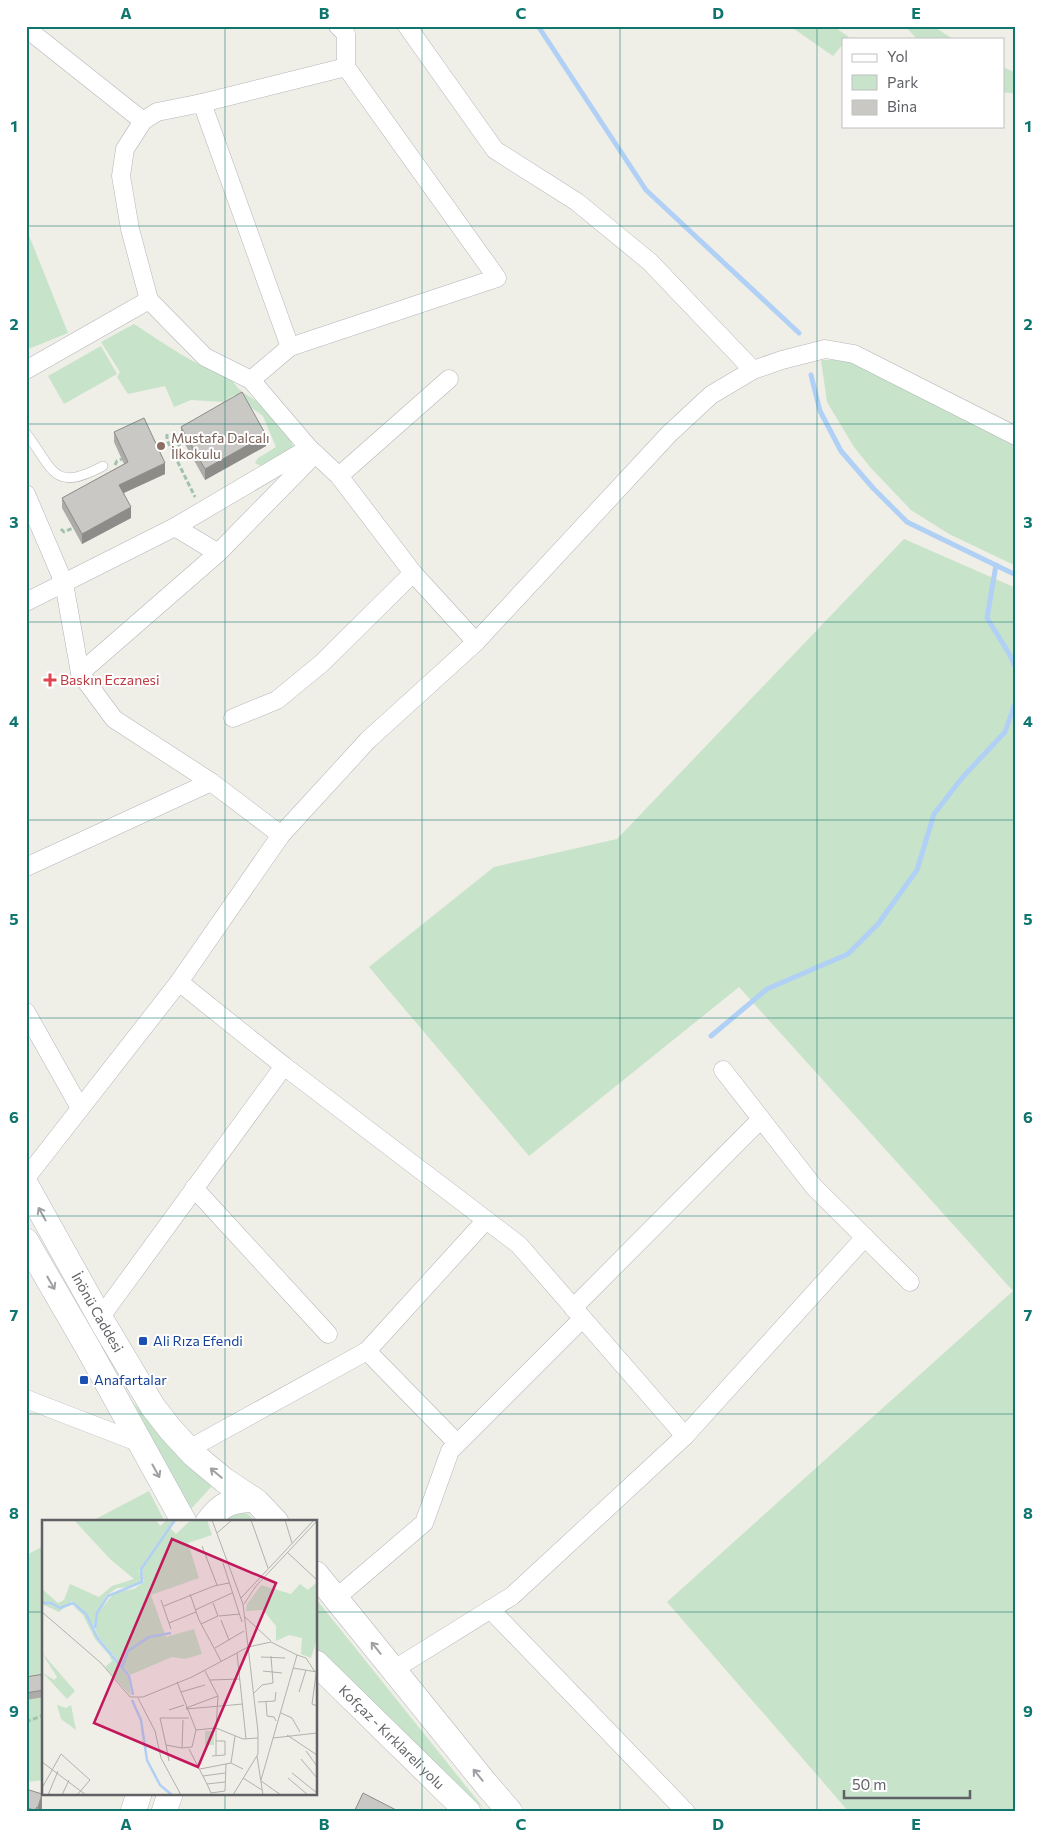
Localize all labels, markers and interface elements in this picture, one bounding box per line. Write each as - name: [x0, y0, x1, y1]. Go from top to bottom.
- text: A: [120, 3, 132, 22]
- text: B: [319, 3, 330, 22]
- text: C: [516, 3, 527, 22]
- text: D: [712, 3, 724, 22]
- text: E: [911, 3, 921, 22]
- legend: [842, 38, 1004, 128]
- text: Yol: [887, 47, 908, 65]
- text: Park: [887, 73, 918, 91]
- text: Bina: [887, 97, 917, 115]
- text: 1: [10, 116, 18, 135]
- text: 1: [1024, 116, 1032, 135]
- text: 2: [9, 314, 19, 333]
- text: 2: [1023, 314, 1033, 333]
- place label: Mustafa Dalcalı İlkokulu: [171, 429, 270, 462]
- marker: Mustafa Dalcalı İlkokulu: [155, 440, 167, 452]
- text: 3: [9, 512, 19, 531]
- text: 3: [1023, 512, 1033, 531]
- place label: Baskın Eczanesi: [60, 671, 160, 688]
- marker: Baskın Eczanesi: [44, 674, 56, 686]
- text: 4: [9, 711, 19, 730]
- text: 4: [1023, 711, 1033, 730]
- text: 5: [9, 909, 19, 928]
- text: 5: [1023, 909, 1033, 928]
- text: 6: [9, 1107, 19, 1126]
- text: 6: [1023, 1107, 1033, 1126]
- one-way arrow: [37, 1207, 47, 1221]
- street label: İnönü Caddesi: [68, 1269, 127, 1355]
- one-way arrow: [46, 1276, 56, 1290]
- text: 7: [10, 1305, 19, 1324]
- text: 7: [1024, 1305, 1033, 1324]
- place label: Ali Rıza Efendi: [153, 1332, 243, 1349]
- marker: Ali Rıza Efendi: [137, 1335, 149, 1347]
- place label: Anafartalar: [94, 1371, 167, 1388]
- marker: Anafartalar: [78, 1374, 90, 1386]
- one-way arrow: [151, 1463, 161, 1478]
- one-way arrow: [209, 1467, 222, 1479]
- text: 8: [9, 1503, 19, 1522]
- text: 8: [1023, 1503, 1033, 1522]
- inset map: [42, 1520, 318, 1796]
- one-way arrow: [371, 1642, 382, 1655]
- street label: Kofçaz - Kırklareli yolu: [336, 1681, 448, 1792]
- text: 9: [9, 1701, 19, 1720]
- text: 9: [1023, 1701, 1033, 1720]
- scale bar: [844, 1768, 971, 1800]
- one-way arrow: [473, 1769, 484, 1782]
- text: 50 m: [852, 1775, 886, 1793]
- text: A: [120, 1814, 132, 1833]
- text: B: [319, 1814, 330, 1833]
- text: C: [516, 1814, 527, 1833]
- text: D: [712, 1814, 724, 1833]
- text: E: [911, 1814, 921, 1833]

